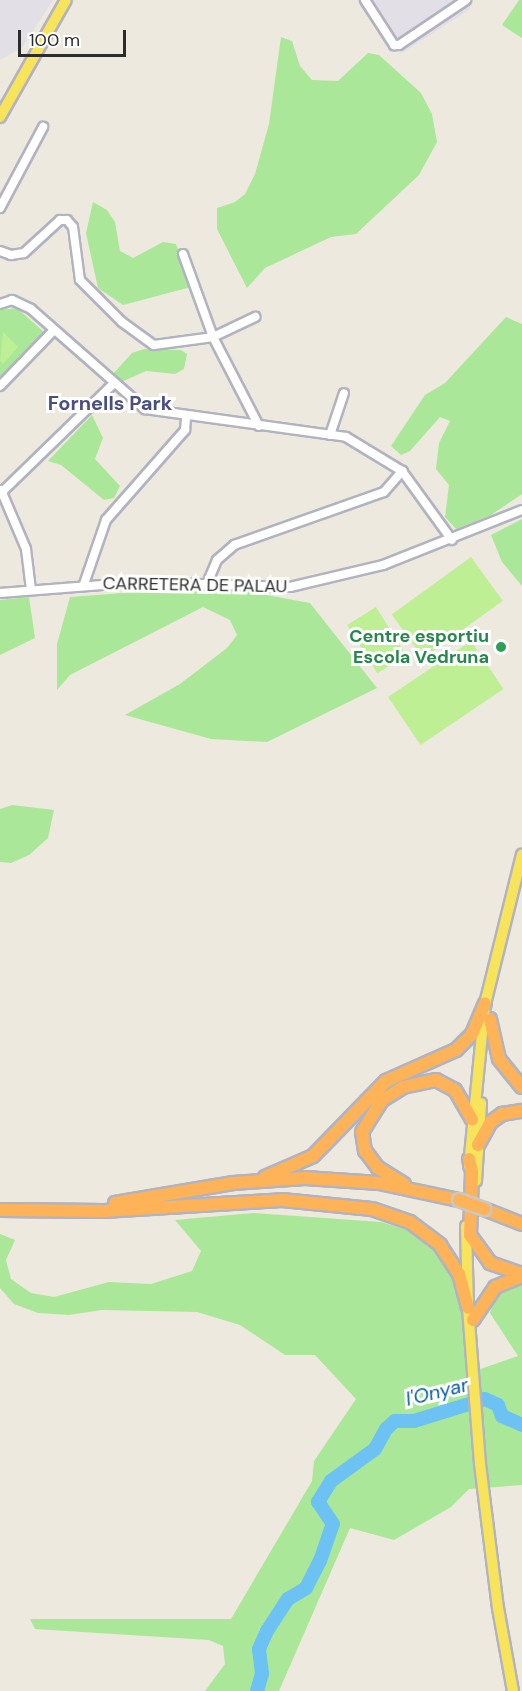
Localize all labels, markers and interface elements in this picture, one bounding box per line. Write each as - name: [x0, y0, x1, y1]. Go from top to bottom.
- scale bar: [21, 18, 129, 56]
- text: 100 m: [29, 28, 80, 52]
- district label: Fornells Park: [48, 391, 172, 415]
- street label: CARRETERA DE PALAU: [103, 573, 287, 597]
- place label: Centre esportiu Escola Vedruna: [349, 626, 489, 668]
- marker: Centre esportiu Escola Vedruna: [494, 640, 508, 654]
- water label: l'Onyar: [403, 1373, 471, 1411]

